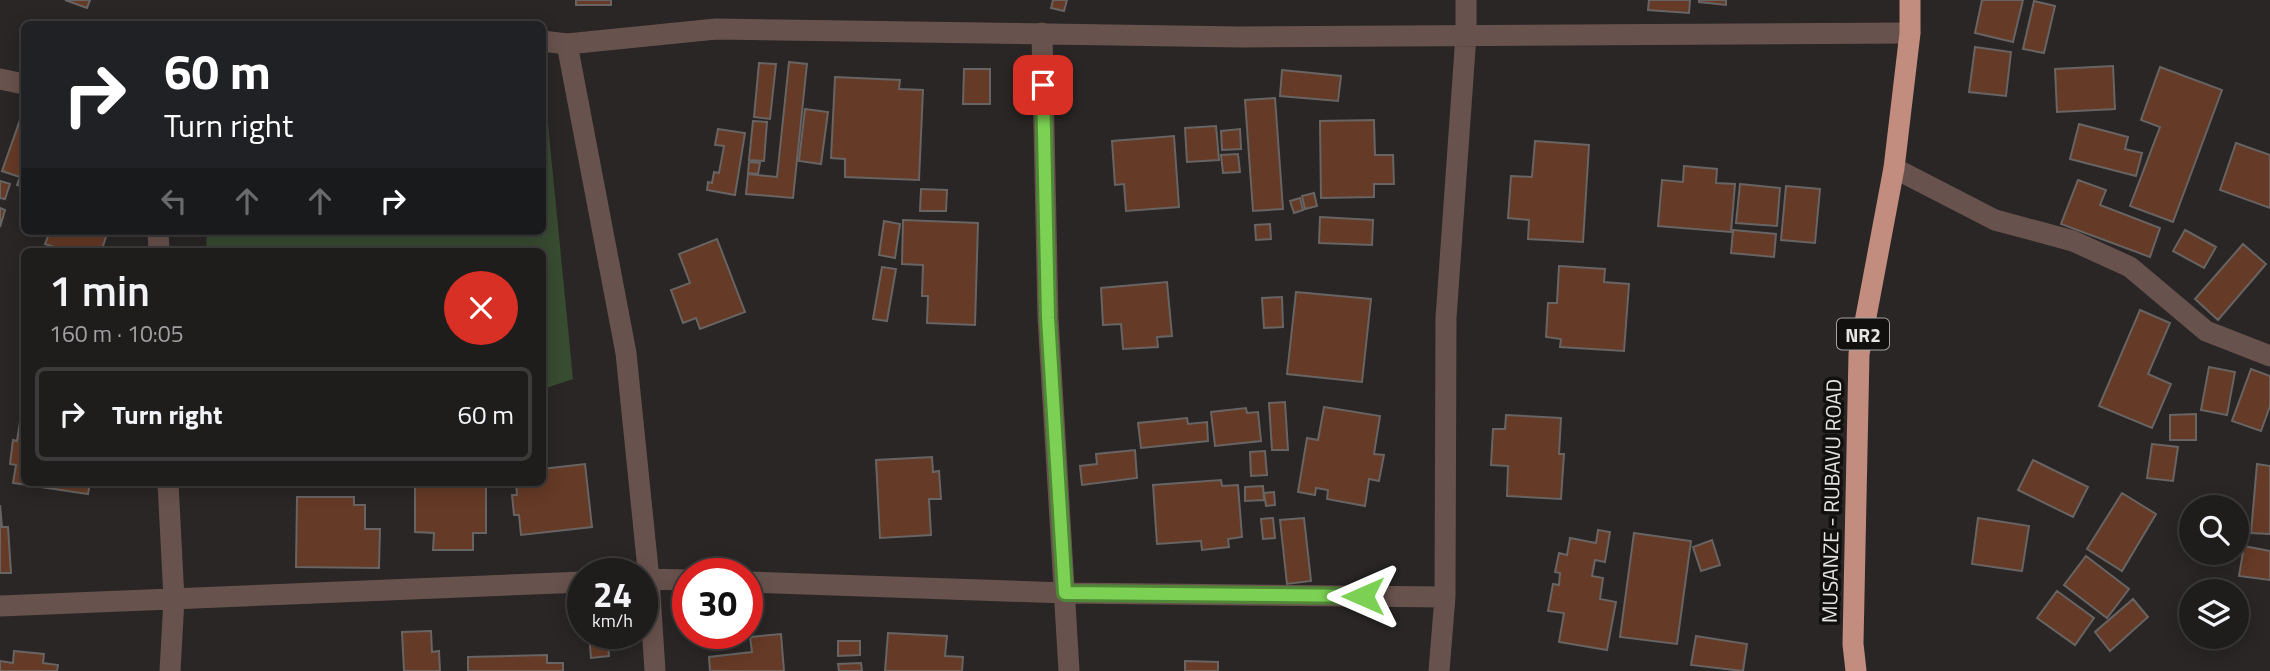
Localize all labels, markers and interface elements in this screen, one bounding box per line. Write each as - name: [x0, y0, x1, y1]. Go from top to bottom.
- text: 60 m: [164, 33, 271, 108]
- icon: right: [49, 49, 140, 140]
- pin: [1013, 55, 1073, 115]
- icon: arrive: [1024, 66, 1062, 104]
- text: Turn right: [164, 101, 293, 149]
- icon: left: [155, 182, 193, 220]
- icon: ahead: [228, 182, 266, 220]
- icon: ahead: [301, 182, 339, 220]
- icon: right: [374, 182, 412, 220]
- text: 1 min: [49, 258, 150, 322]
- button: close: [444, 271, 518, 345]
- text: 160 m · 10:05: [49, 316, 184, 351]
- road number: NR2: [1837, 318, 1889, 350]
- street label: MUSANZE - RUBAVU ROAD: [1813, 379, 1849, 623]
- icon: right: [53, 395, 91, 433]
- text: Turn right: [112, 395, 223, 434]
- text: 60 m: [457, 395, 514, 434]
- map controls: [2179, 495, 2249, 649]
- button: search: [2179, 495, 2249, 565]
- speed limit sign: 30: [672, 558, 763, 649]
- position arrow: [1326, 559, 1400, 633]
- text: 24: [593, 567, 632, 621]
- button: layers: [2179, 579, 2249, 649]
- text: km/h: [592, 607, 633, 634]

